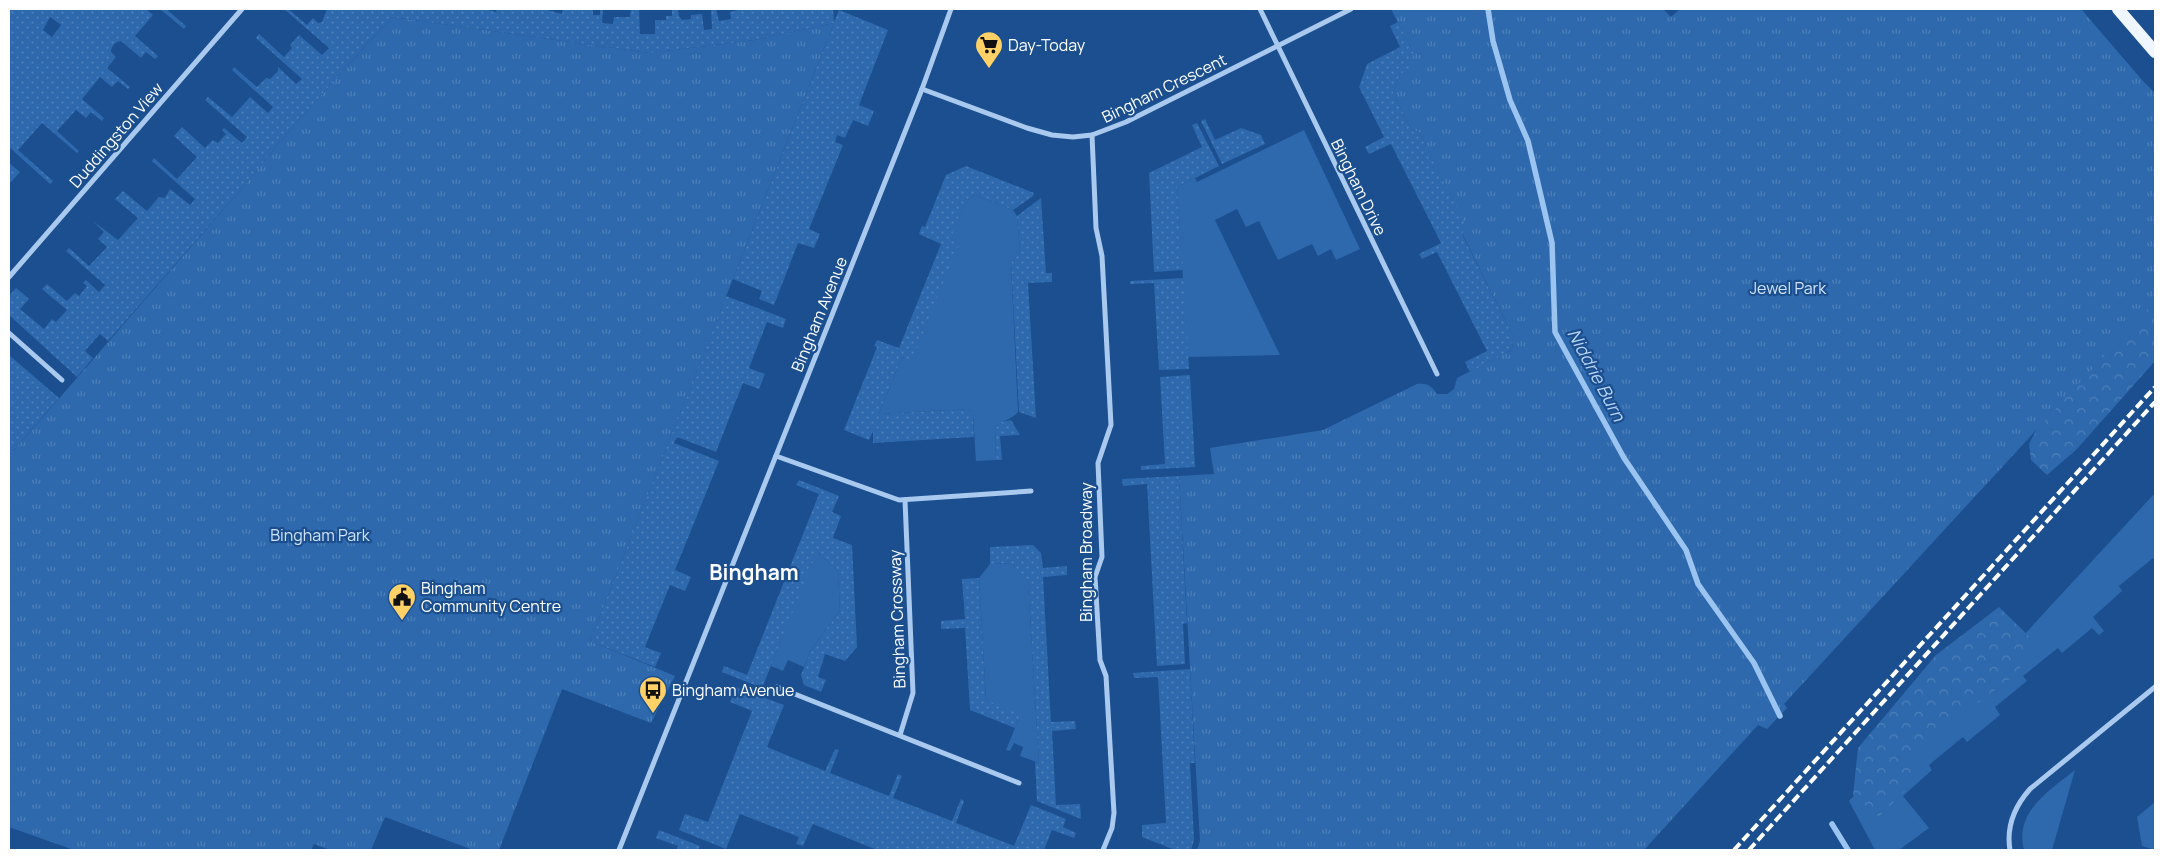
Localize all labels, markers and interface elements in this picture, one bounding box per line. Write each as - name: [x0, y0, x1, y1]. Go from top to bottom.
- supermarket icon: Day-Today: [974, 30, 1004, 69]
- place label: Day-Today: [1008, 34, 1086, 56]
- street label: Bingham Crescent: [1098, 48, 1230, 128]
- street label: Duddingston View: [64, 78, 168, 192]
- street label: Bingham Drive: [1326, 135, 1392, 239]
- street label: Bingham Avenue: [786, 253, 852, 375]
- park label: Jewel Park: [1750, 277, 1827, 299]
- water label: Niddrie Burn: [1562, 324, 1632, 426]
- street label: Bingham Broadway: [1075, 482, 1097, 622]
- park label: Bingham Park: [270, 524, 371, 546]
- street label: Bingham Crossway: [884, 548, 910, 689]
- district label: Bingham: [709, 558, 799, 586]
- place label: Bingham Community Centre: [421, 577, 561, 617]
- public building icon: Bingham Community Centre: [387, 582, 417, 621]
- bus stop icon: Bingham Avenue: [638, 675, 668, 714]
- place label: Bingham Avenue: [672, 679, 794, 701]

